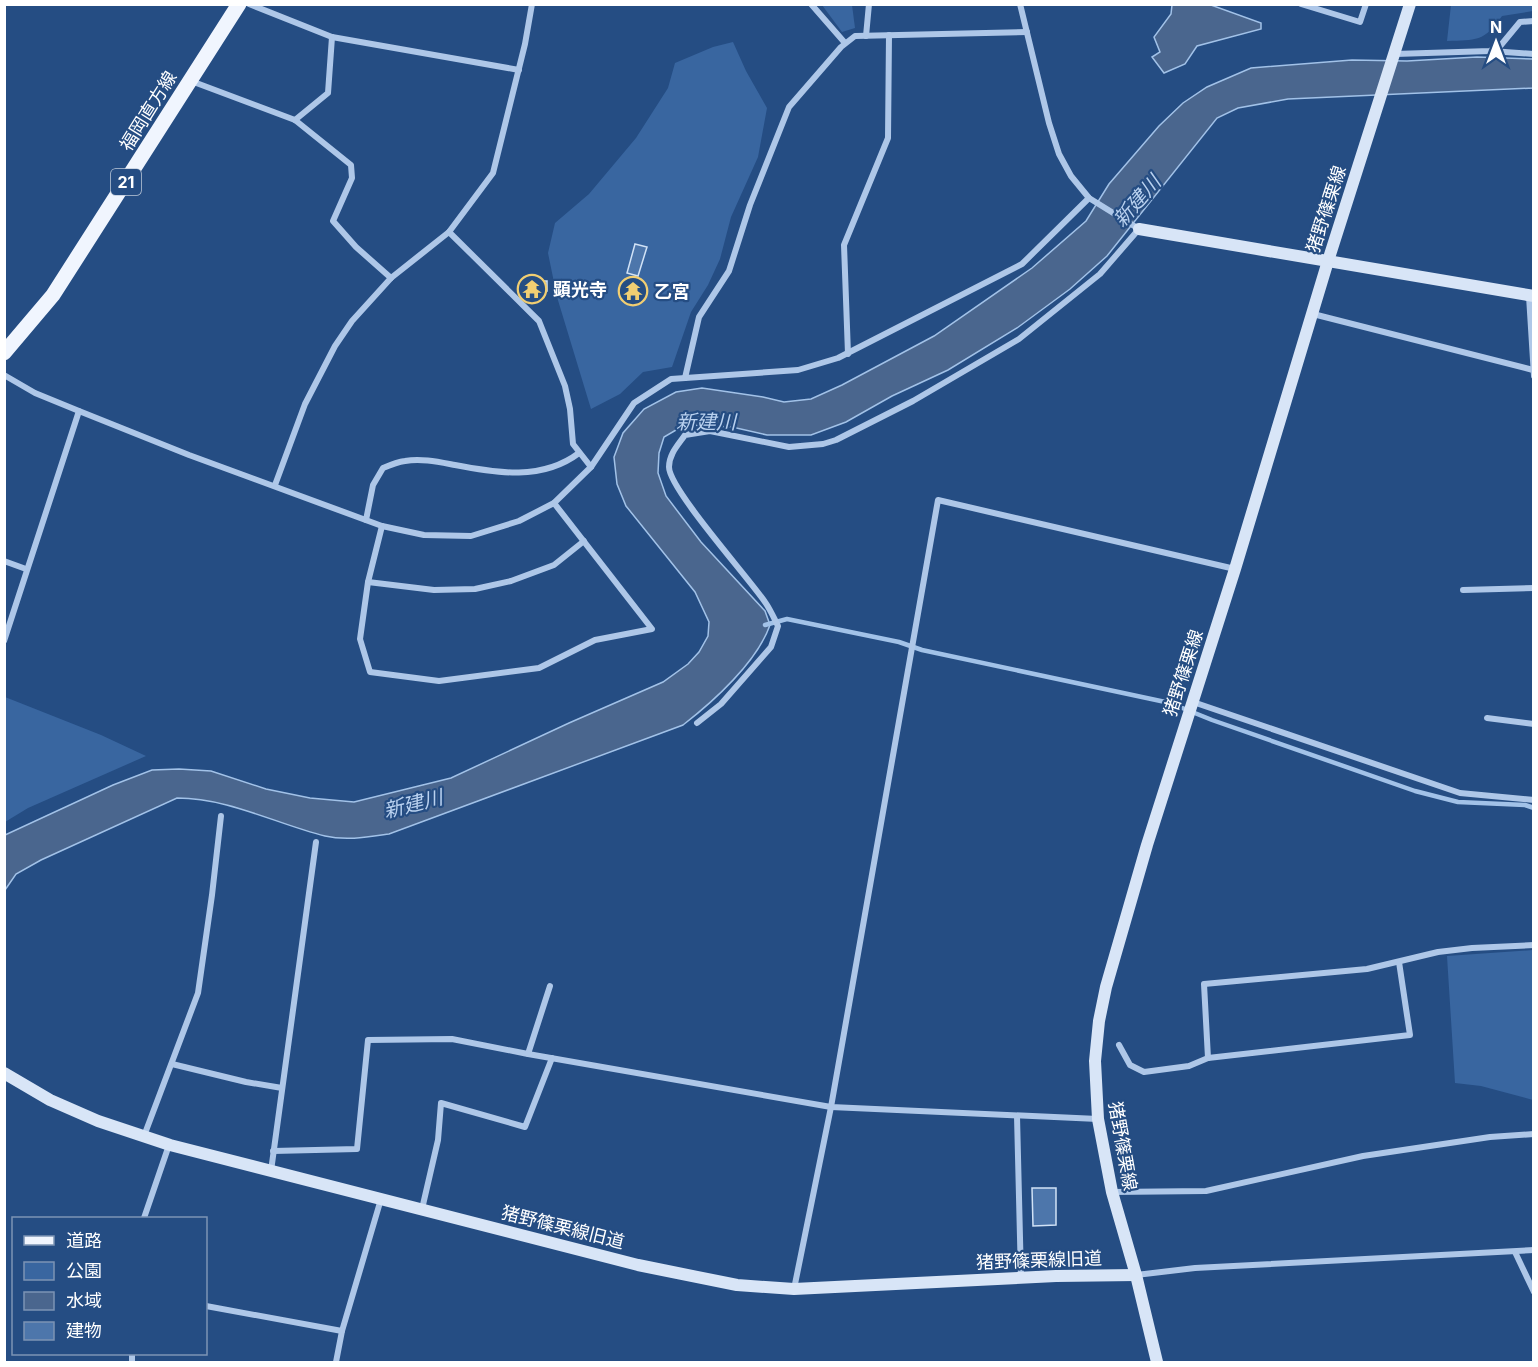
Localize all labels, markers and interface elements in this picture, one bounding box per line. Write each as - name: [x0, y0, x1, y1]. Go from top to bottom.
- north arrow: [1466, 12, 1526, 72]
- text: N: [1490, 17, 1502, 37]
- street label: 福岡直方線: [115, 67, 181, 155]
- street label: 猪野篠栗線: [1302, 163, 1350, 255]
- road number: 21: [111, 169, 141, 195]
- water label: 新建川: [1108, 169, 1167, 232]
- temple icon: 顕光寺: [516, 273, 548, 305]
- temple icon: 乙宮: [617, 275, 649, 307]
- place label: 顕光寺: [553, 279, 607, 300]
- place label: 乙宮: [654, 281, 690, 302]
- water label: 新建川: [676, 410, 738, 434]
- street label: 猪野篠栗線: [1159, 627, 1207, 719]
- water label: 新建川: [381, 785, 447, 823]
- street label: 猪野篠栗線: [1105, 1100, 1141, 1192]
- street label: 猪野篠栗線旧道: [499, 1202, 627, 1252]
- legend: [12, 1217, 207, 1355]
- text: 道路: [66, 1230, 102, 1251]
- street label: 猪野篠栗線旧道: [976, 1247, 1102, 1273]
- text: 公園: [66, 1260, 102, 1281]
- text: 水域: [66, 1290, 102, 1311]
- text: 建物: [66, 1320, 102, 1341]

